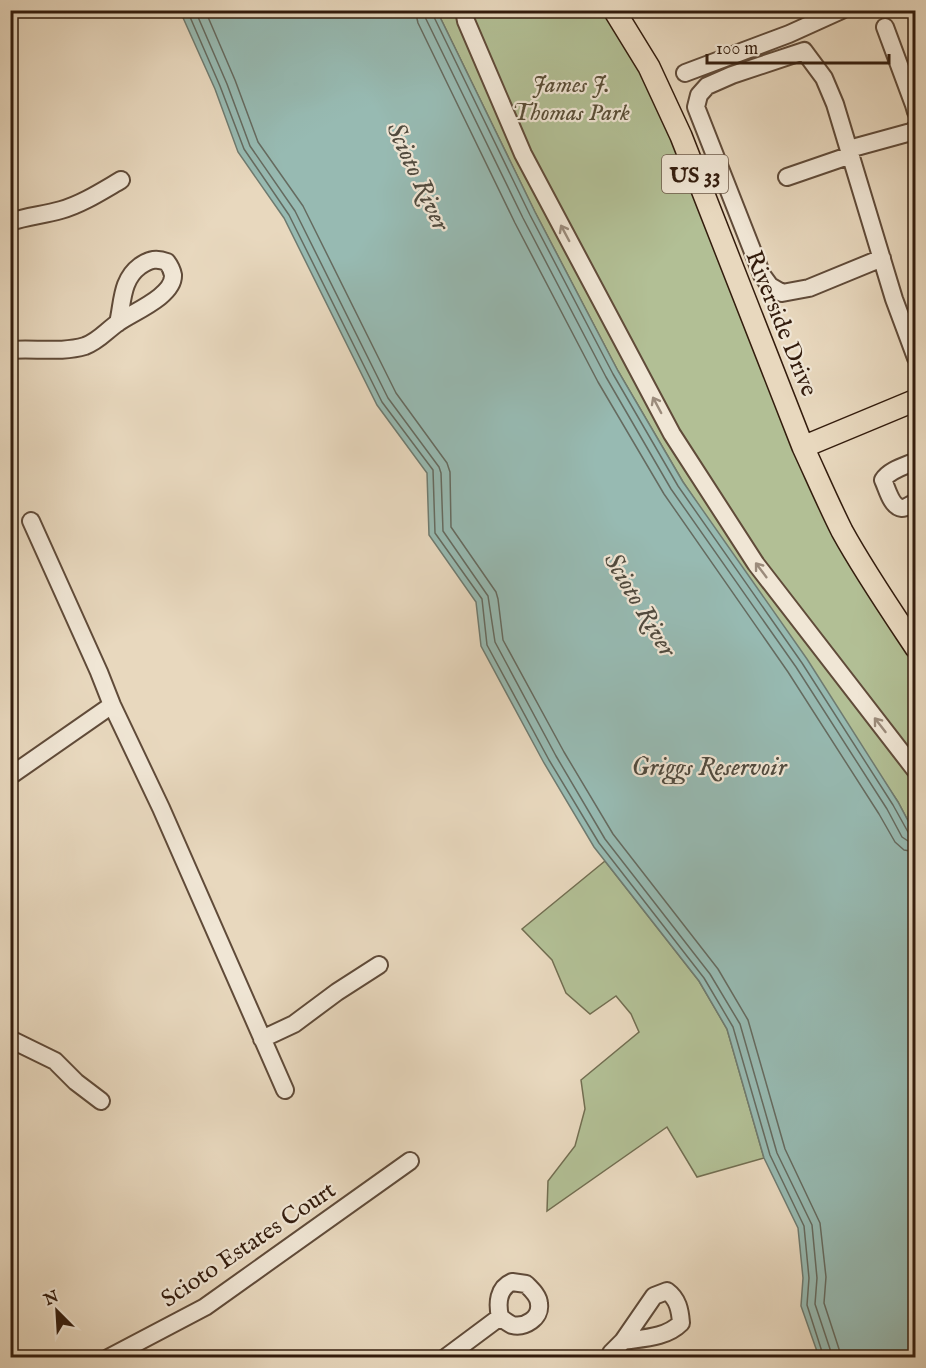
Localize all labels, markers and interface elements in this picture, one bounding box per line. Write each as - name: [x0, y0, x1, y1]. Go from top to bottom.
- scale bar: [707, 27, 888, 65]
- text: 100 m: [716, 38, 758, 61]
- park label: James J. Thomas Park: [512, 70, 630, 129]
- water label: Scioto River: [378, 117, 458, 237]
- road number: US 33: [662, 155, 728, 193]
- one-way arrow: [559, 225, 570, 243]
- street label: Riverside Drive: [737, 246, 824, 401]
- one-way arrow: [650, 397, 662, 415]
- water label: Scioto River: [596, 547, 684, 664]
- one-way arrow: [755, 562, 768, 578]
- one-way arrow: [873, 717, 886, 733]
- water label: Griggs Reservoir: [631, 751, 788, 785]
- street label: Scioto Estates Court: [155, 1175, 342, 1315]
- north arrow: [27, 1281, 87, 1341]
- text: N: [40, 1287, 62, 1311]

